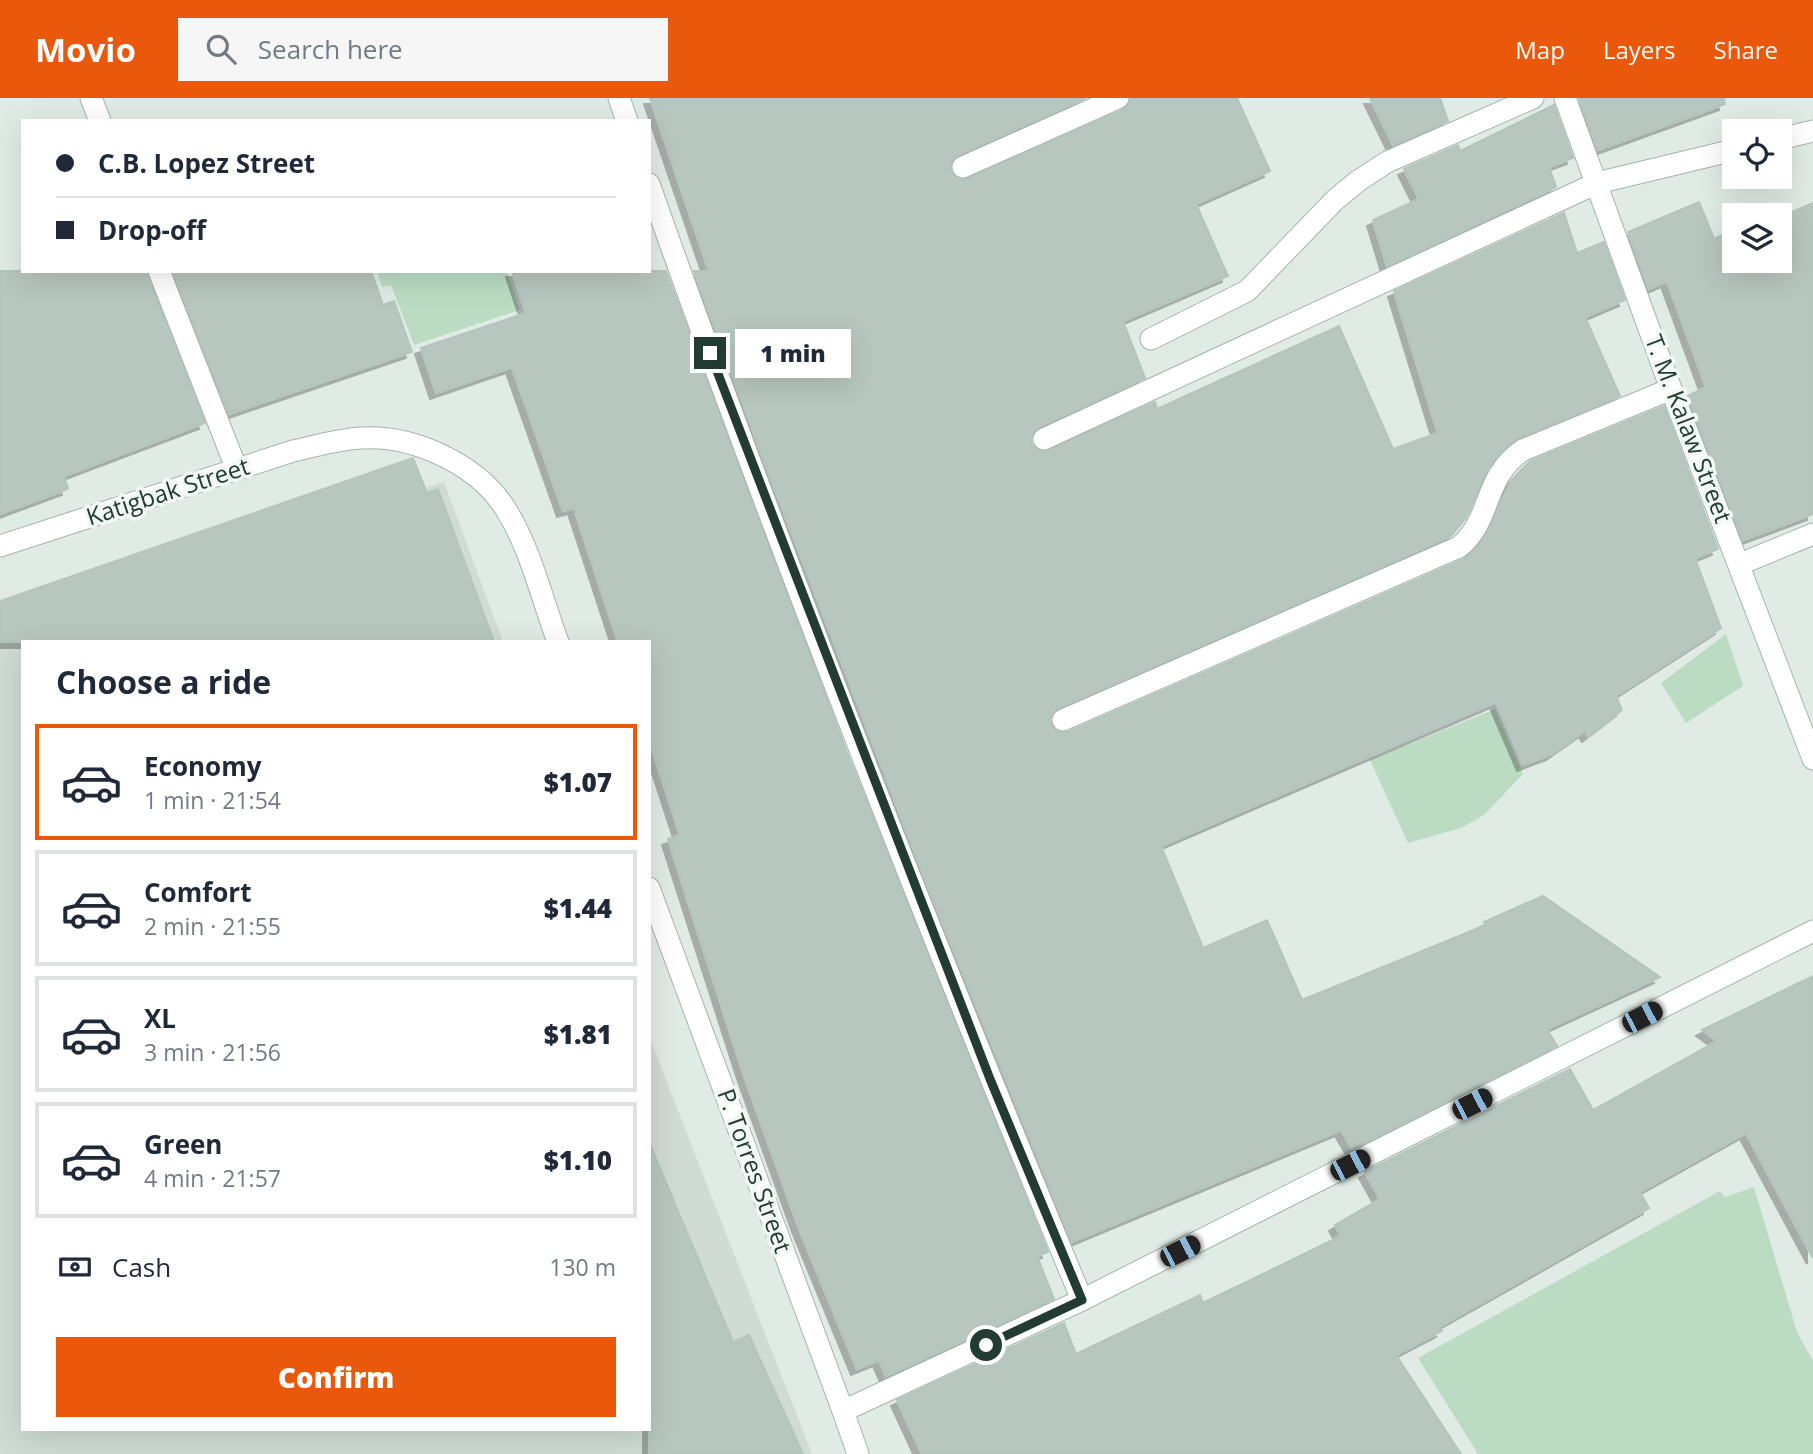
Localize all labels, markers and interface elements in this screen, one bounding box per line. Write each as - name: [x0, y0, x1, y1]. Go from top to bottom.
- search box: [178, 18, 668, 81]
- text: Movio: [35, 27, 136, 72]
- icon: search: [202, 30, 240, 68]
- text: Search here: [258, 31, 403, 67]
- text: Map: [1515, 33, 1565, 66]
- text: Layers: [1603, 33, 1676, 66]
- text: Share: [1714, 33, 1778, 66]
- map controls: [1722, 119, 1792, 273]
- button: locate: [1722, 119, 1792, 189]
- text: C.B. Lopez Street: [98, 145, 315, 181]
- button: layers: [1722, 203, 1792, 273]
- text: Drop-off: [98, 212, 206, 248]
- callout: 1 min: [734, 328, 850, 378]
- street label: T. M. Kalaw Street: [1638, 330, 1740, 527]
- route end: [694, 337, 726, 369]
- text: 1 min: [760, 337, 826, 369]
- street label: Katigbak Street: [82, 449, 253, 532]
- text: Choose a ride: [56, 660, 271, 703]
- text: Economy: [144, 748, 262, 784]
- icon: car: [60, 751, 123, 814]
- text: $1.07: [544, 764, 612, 800]
- text: 1 min · 21:54: [144, 784, 281, 816]
- text: Comfort: [144, 874, 251, 910]
- icon: car: [60, 877, 123, 940]
- text: $1.44: [544, 890, 612, 926]
- text: 2 min · 21:55: [144, 910, 281, 942]
- car: [1619, 998, 1666, 1036]
- text: XL: [144, 1000, 176, 1036]
- icon: car: [60, 1003, 123, 1066]
- text: $1.81: [544, 1016, 612, 1052]
- text: 3 min · 21:56: [144, 1036, 281, 1068]
- street label: P. Torres Street: [710, 1084, 800, 1257]
- car: [1449, 1085, 1496, 1123]
- text: Green: [144, 1126, 222, 1162]
- icon: car: [60, 1129, 123, 1192]
- text: $1.10: [544, 1142, 612, 1178]
- car: [1327, 1146, 1374, 1184]
- text: 4 min · 21:57: [144, 1162, 281, 1194]
- car: [1157, 1232, 1204, 1270]
- icon: cash: [56, 1248, 94, 1286]
- text: Cash: [112, 1249, 171, 1285]
- text: 130 m: [549, 1251, 616, 1283]
- route start: [970, 1329, 1002, 1361]
- button: Confirm: [56, 1337, 616, 1417]

